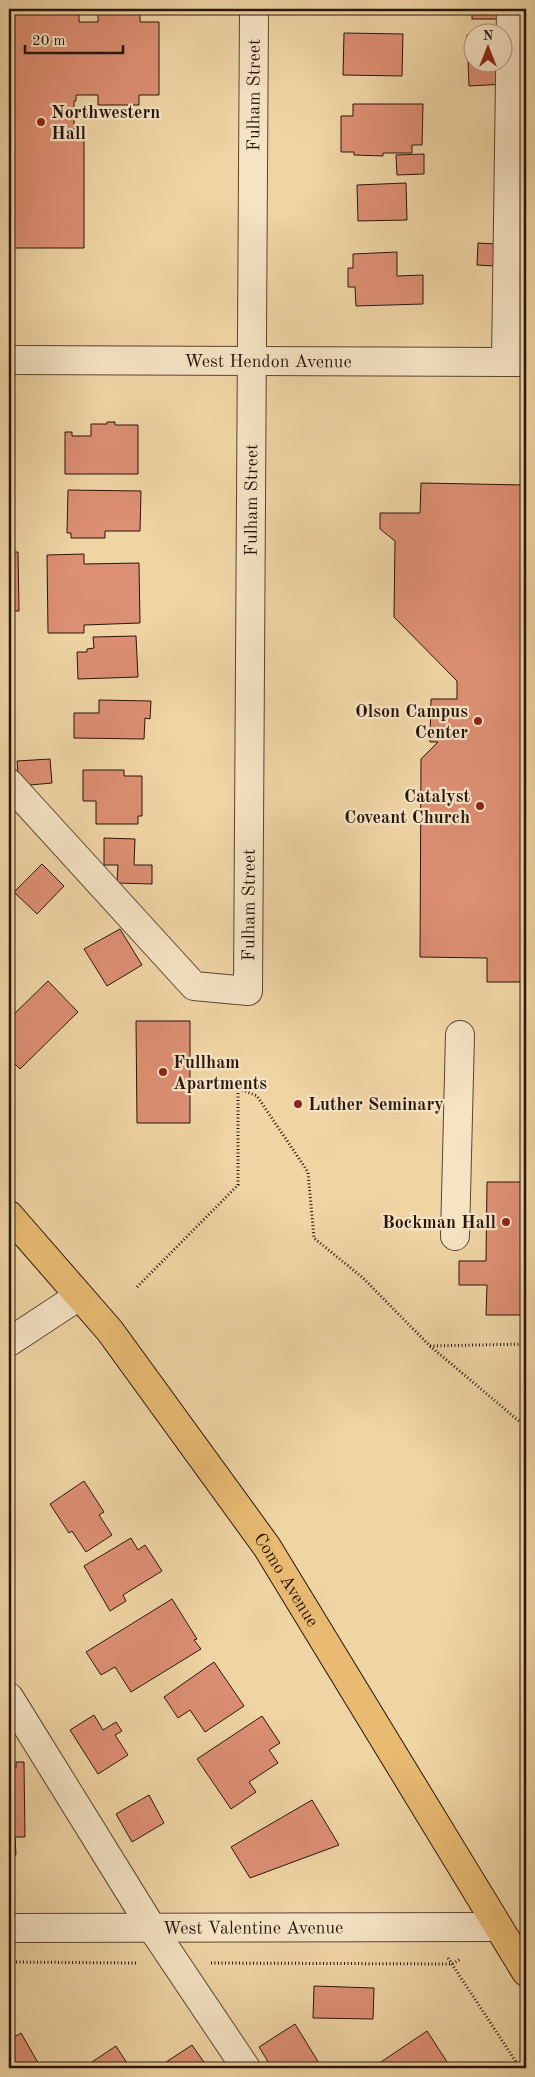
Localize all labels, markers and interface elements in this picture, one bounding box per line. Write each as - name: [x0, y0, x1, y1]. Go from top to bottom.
- scale bar: [25, 22, 122, 54]
- north arrow: [462, 22, 512, 72]
- text: N: [483, 29, 494, 43]
- text: 20 m: [32, 34, 66, 49]
- street label: Fulham Street: [245, 39, 264, 151]
- place label: Northwestern Hall: [51, 104, 160, 143]
- marker: Northwestern Hall: [35, 116, 47, 128]
- street label: West Hendon Avenue: [184, 353, 352, 371]
- street label: Fulham Street: [243, 444, 261, 556]
- place label: Olson Campus Center: [355, 703, 468, 742]
- marker: Olson Campus Center: [472, 715, 484, 727]
- place label: Catalyst Coveant Church: [344, 788, 470, 827]
- marker: Catalyst Coveant Church: [474, 800, 486, 812]
- street label: Fulham Street: [240, 849, 259, 961]
- place label: Fullham Apartments: [173, 1054, 267, 1093]
- marker: Fullham Apartments: [157, 1066, 169, 1078]
- place label: Luther Seminary: [308, 1096, 444, 1114]
- marker: Luther Seminary: [292, 1098, 304, 1110]
- place label: Bockman Hall: [382, 1214, 496, 1232]
- marker: Bockman Hall: [500, 1216, 512, 1228]
- street label: Como Avenue: [250, 1530, 321, 1630]
- street label: West Valentine Avenue: [163, 1919, 343, 1938]

